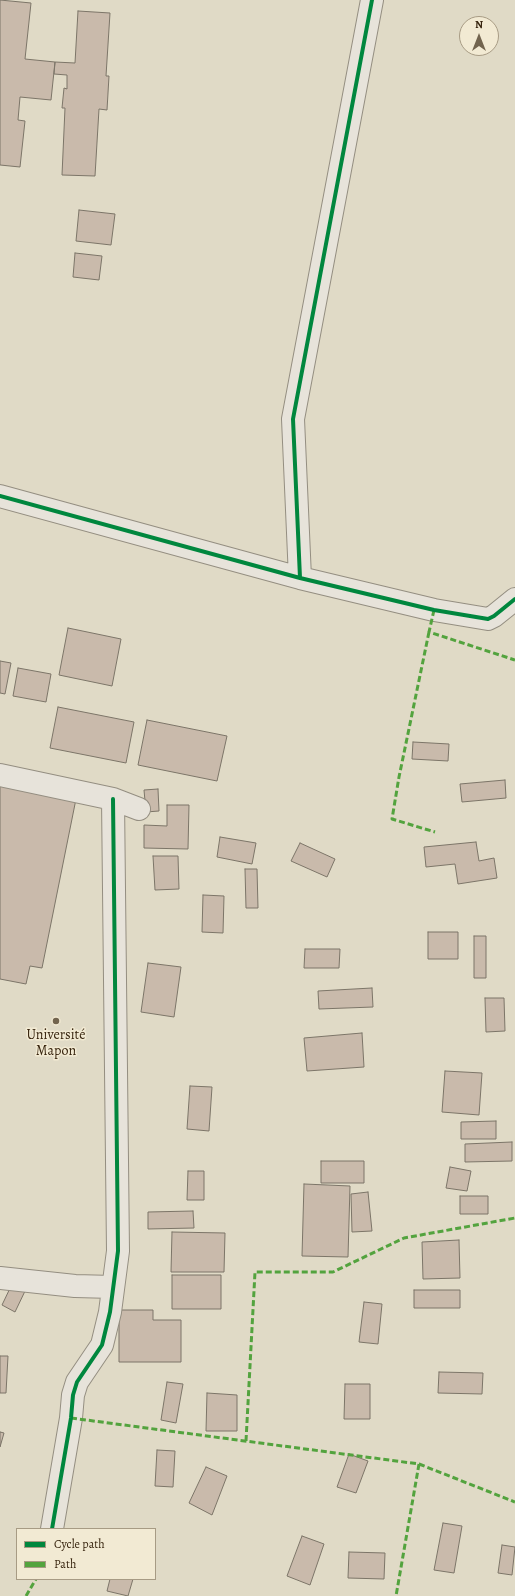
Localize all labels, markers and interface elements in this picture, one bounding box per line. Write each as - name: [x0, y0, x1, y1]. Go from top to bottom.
- north arrow: [459, 16, 499, 56]
- text: N: [475, 17, 483, 32]
- marker: Université Mapon: [51, 1016, 61, 1026]
- place label: Université Mapon: [27, 1028, 85, 1060]
- legend: [16, 1528, 156, 1580]
- text: Cycle path: [54, 1536, 105, 1552]
- text: Path: [54, 1556, 76, 1572]

